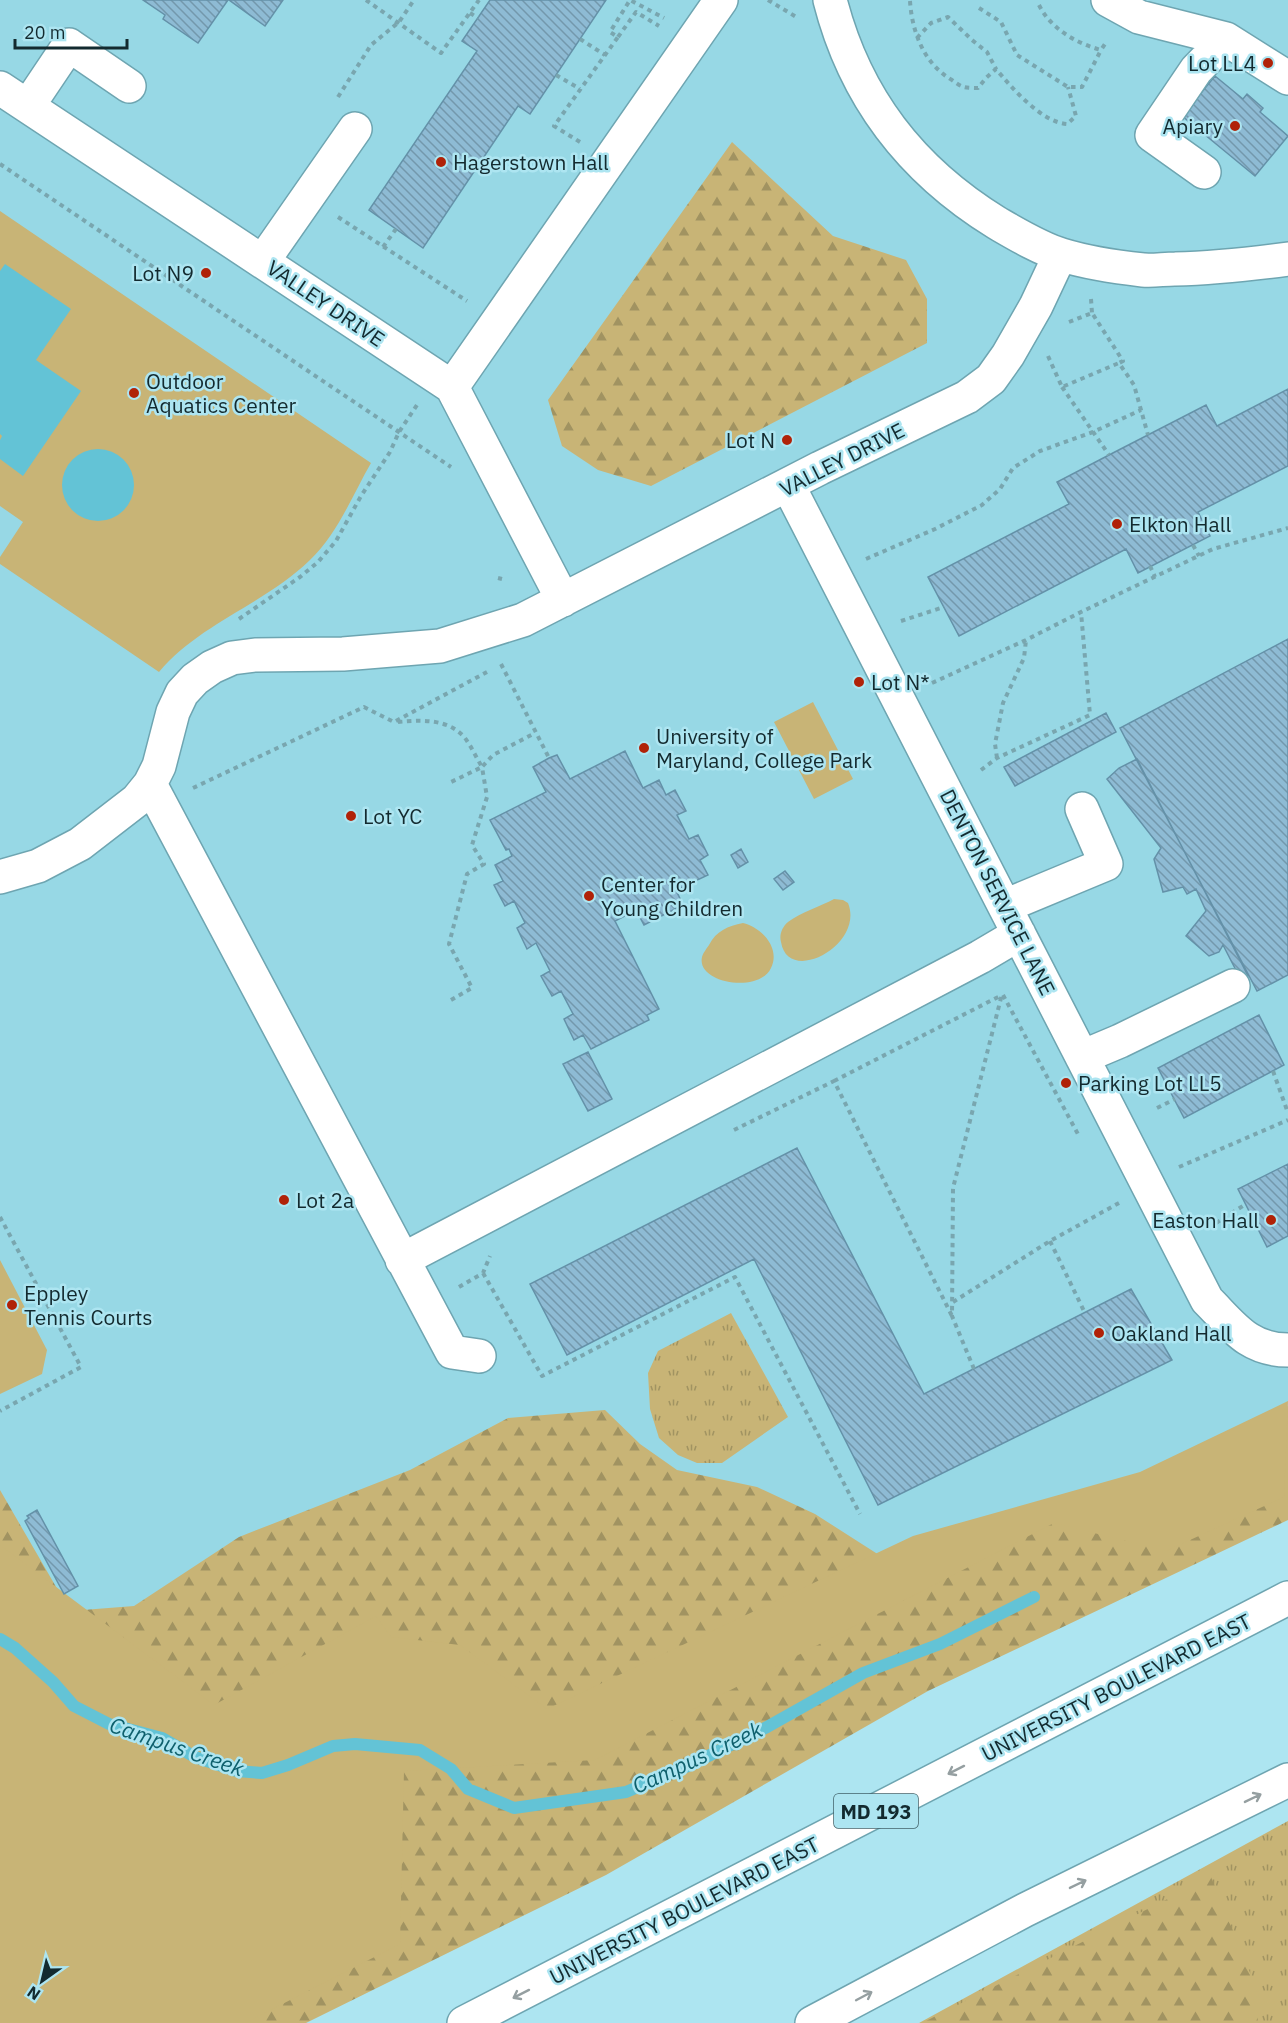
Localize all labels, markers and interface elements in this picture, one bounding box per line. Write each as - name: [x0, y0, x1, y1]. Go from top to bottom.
- scale bar: [15, 12, 128, 50]
- text: 20 m: [24, 21, 66, 44]
- place label: Lot LL4: [1188, 49, 1256, 77]
- marker: Lot LL4: [1261, 56, 1275, 70]
- place label: Apiary: [1162, 112, 1224, 140]
- marker: Apiary: [1228, 119, 1242, 133]
- place label: Hagerstown Hall: [453, 148, 609, 176]
- marker: Hagerstown Hall: [434, 155, 448, 169]
- street label: VALLEY DRIVE: [262, 253, 390, 353]
- place label: Lot N9: [132, 259, 194, 287]
- marker: Lot N9: [199, 266, 213, 280]
- place label: Outdoor Aquatics Center: [146, 367, 296, 419]
- marker: Outdoor Aquatics Center: [127, 386, 141, 400]
- street label: VALLEY DRIVE: [775, 416, 909, 502]
- place label: Lot N: [726, 426, 775, 454]
- marker: Lot N: [780, 433, 794, 447]
- place label: Elkton Hall: [1129, 510, 1231, 538]
- marker: Elkton Hall: [1110, 517, 1124, 531]
- place label: Lot N*: [871, 668, 930, 696]
- marker: Lot N*: [852, 675, 866, 689]
- place label: University of Maryland, College Park: [656, 722, 872, 774]
- marker: University of Maryland, College Park: [637, 741, 651, 755]
- street label: DENTON SERVICE LANE: [934, 784, 1062, 1000]
- place label: Lot YC: [363, 802, 422, 830]
- marker: Lot YC: [344, 809, 358, 823]
- place label: Center for Young Children: [601, 870, 743, 922]
- marker: Center for Young Children: [582, 889, 596, 903]
- place label: Parking Lot LL5: [1078, 1069, 1222, 1097]
- marker: Parking Lot LL5: [1059, 1076, 1073, 1090]
- place label: Lot 2a: [296, 1186, 354, 1214]
- marker: Lot 2a: [277, 1193, 291, 1207]
- place label: Easton Hall: [1152, 1206, 1259, 1234]
- marker: Easton Hall: [1264, 1213, 1278, 1227]
- place label: Eppley Tennis Courts: [24, 1279, 153, 1331]
- marker: Eppley Tennis Courts: [5, 1298, 19, 1312]
- place label: Oakland Hall: [1111, 1319, 1232, 1347]
- marker: Oakland Hall: [1092, 1326, 1106, 1340]
- street label: UNIVERSITY BOULEVARD EAST: [977, 1607, 1255, 1767]
- water label: Campus Creek: [106, 1709, 248, 1783]
- water label: Campus Creek: [627, 1714, 767, 1800]
- one-way arrow: [947, 1764, 965, 1776]
- one-way arrow: [1243, 1791, 1261, 1803]
- road number: MD 193: [834, 1794, 918, 1828]
- street label: UNIVERSITY BOULEVARD EAST: [545, 1830, 823, 1990]
- one-way arrow: [1068, 1877, 1086, 1889]
- north arrow: [12, 1951, 72, 2011]
- text: N: [23, 1982, 44, 2005]
- one-way arrow: [513, 1988, 531, 2000]
- one-way arrow: [854, 1989, 872, 2001]

